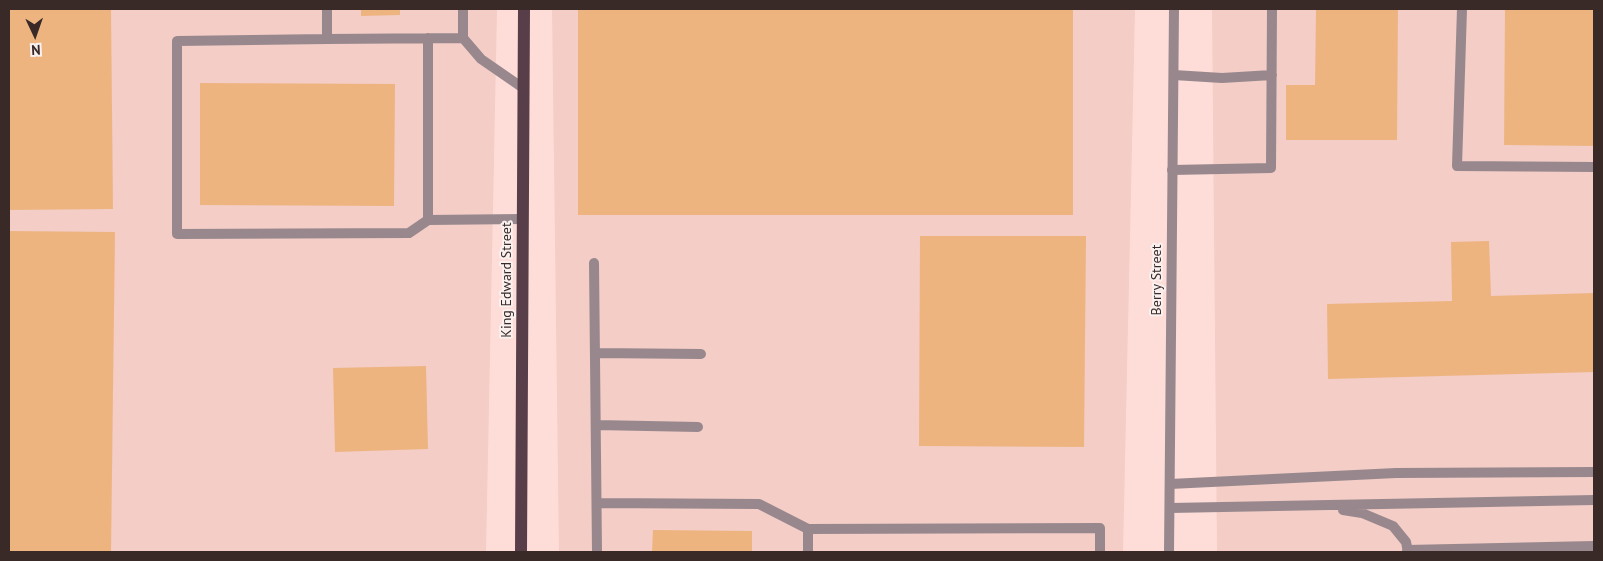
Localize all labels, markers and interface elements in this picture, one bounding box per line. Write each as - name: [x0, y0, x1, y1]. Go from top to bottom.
- north arrow: [10, 10, 60, 60]
- text: N: [31, 41, 41, 59]
- street label: King Edward Street: [499, 222, 515, 338]
- street label: Berry Street: [1149, 245, 1165, 315]

